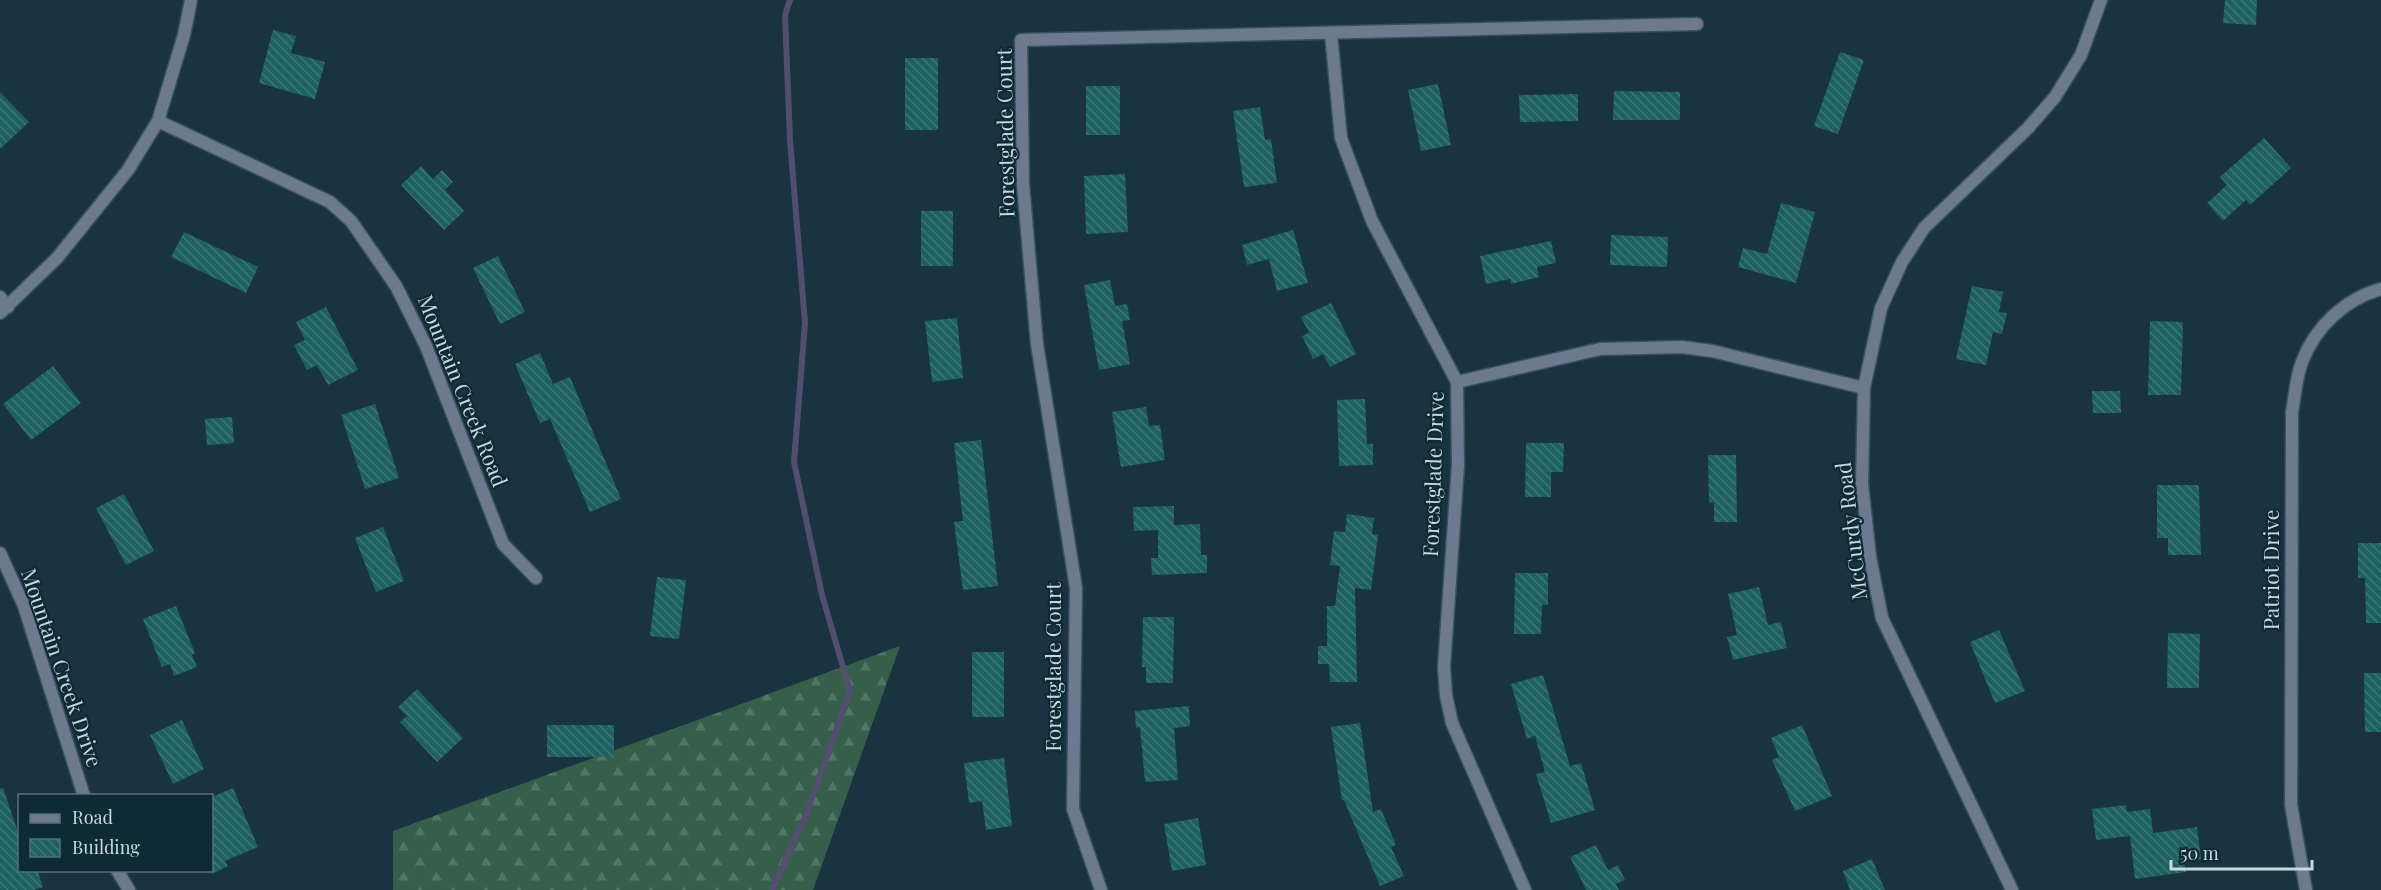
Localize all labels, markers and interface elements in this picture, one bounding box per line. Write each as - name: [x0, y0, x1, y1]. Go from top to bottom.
- street label: Forestglade Court: [989, 48, 1019, 218]
- street label: Mountain Creek Road: [412, 290, 515, 490]
- street label: Forestglade Drive: [1415, 391, 1449, 557]
- street label: McCurdy Road: [1828, 461, 1872, 602]
- street label: Patriot Drive: [2256, 510, 2284, 630]
- street label: Mountain Creek Drive: [16, 564, 110, 770]
- street label: Forestglade Court: [1038, 582, 1066, 752]
- legend: [18, 794, 213, 872]
- text: Road: [72, 805, 113, 829]
- scale bar: [2171, 833, 2312, 871]
- text: Building: [72, 835, 140, 859]
- text: 50 m: [2180, 841, 2219, 865]

